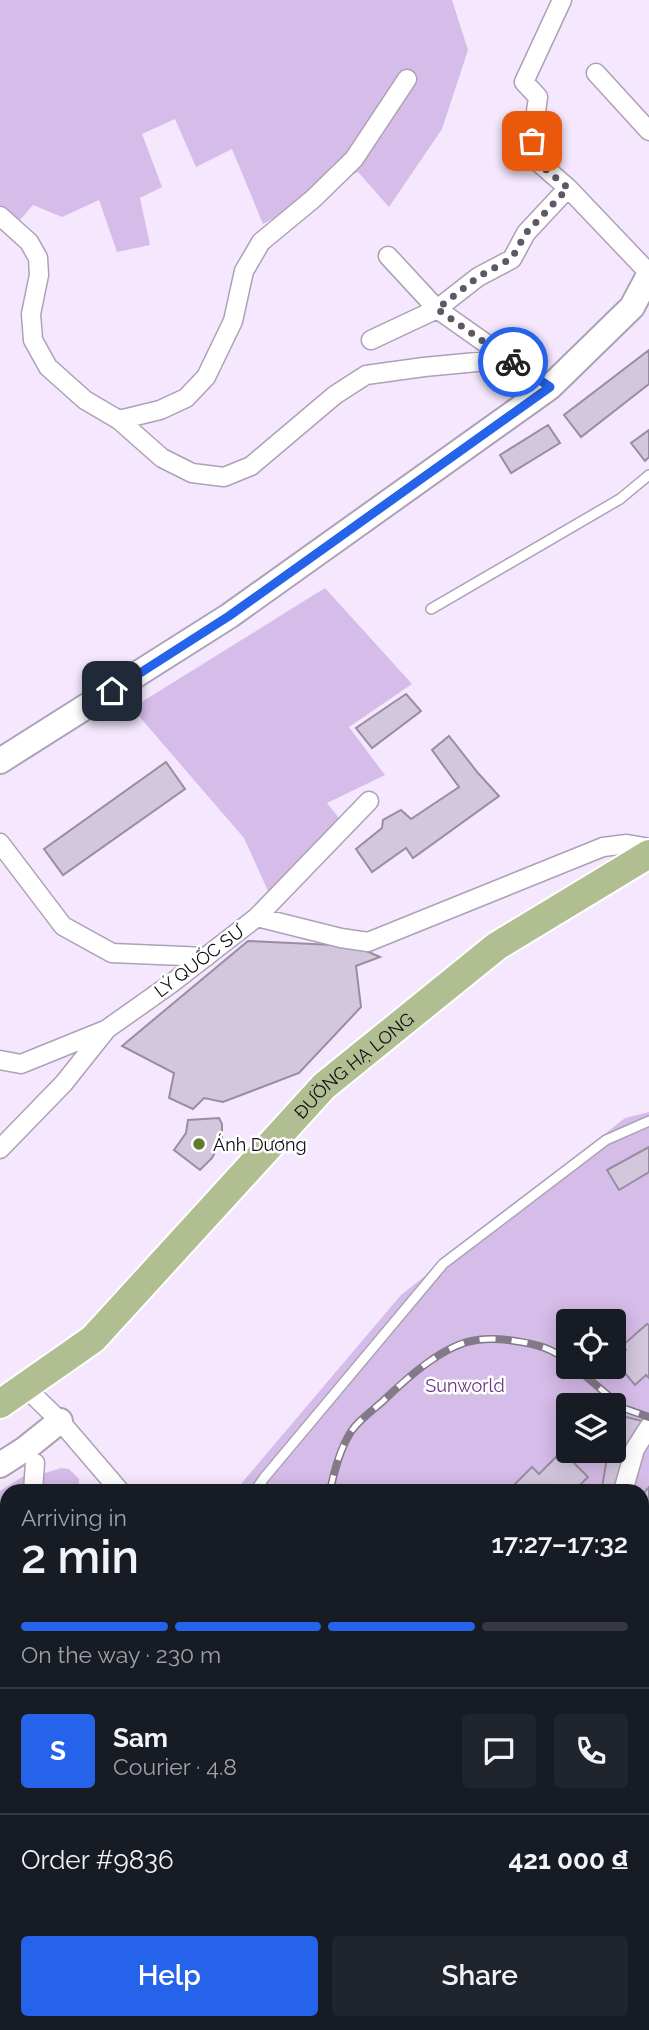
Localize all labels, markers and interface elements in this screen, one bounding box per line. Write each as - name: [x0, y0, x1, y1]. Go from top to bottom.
- pin: [502, 111, 562, 171]
- icon: bag: [513, 122, 551, 160]
- courier: [478, 327, 548, 397]
- icon: bike: [494, 343, 532, 381]
- pin: [82, 661, 142, 721]
- icon: home: [93, 672, 131, 710]
- street label: LÝ QUỐC SƯ: [149, 918, 249, 1001]
- street label: ĐƯỜNG HẠ LONG: [289, 1007, 418, 1123]
- place label: Ánh Dương: [213, 1133, 307, 1155]
- marker: Ánh Dương: [191, 1136, 207, 1152]
- map controls: [556, 1309, 626, 1463]
- button: locate: [556, 1309, 626, 1379]
- park label: Sunworld: [425, 1375, 505, 1396]
- button: layers: [556, 1393, 626, 1463]
- text: Arriving in: [21, 1504, 127, 1531]
- text: 17:27–17:32: [492, 1529, 628, 1559]
- text: 2 min: [21, 1530, 139, 1584]
- text: On the way · 230 m: [21, 1641, 221, 1668]
- button: chat: [462, 1714, 536, 1788]
- button: phone: [554, 1714, 628, 1788]
- text: Sam: [113, 1723, 168, 1753]
- text: S: [50, 1736, 66, 1766]
- text: Courier · 4.8: [113, 1753, 237, 1780]
- text: Order #9836: [21, 1845, 174, 1875]
- text: 421 000 ₫: [509, 1845, 628, 1875]
- button: Help: [21, 1936, 318, 2016]
- button: Share: [332, 1936, 628, 2016]

